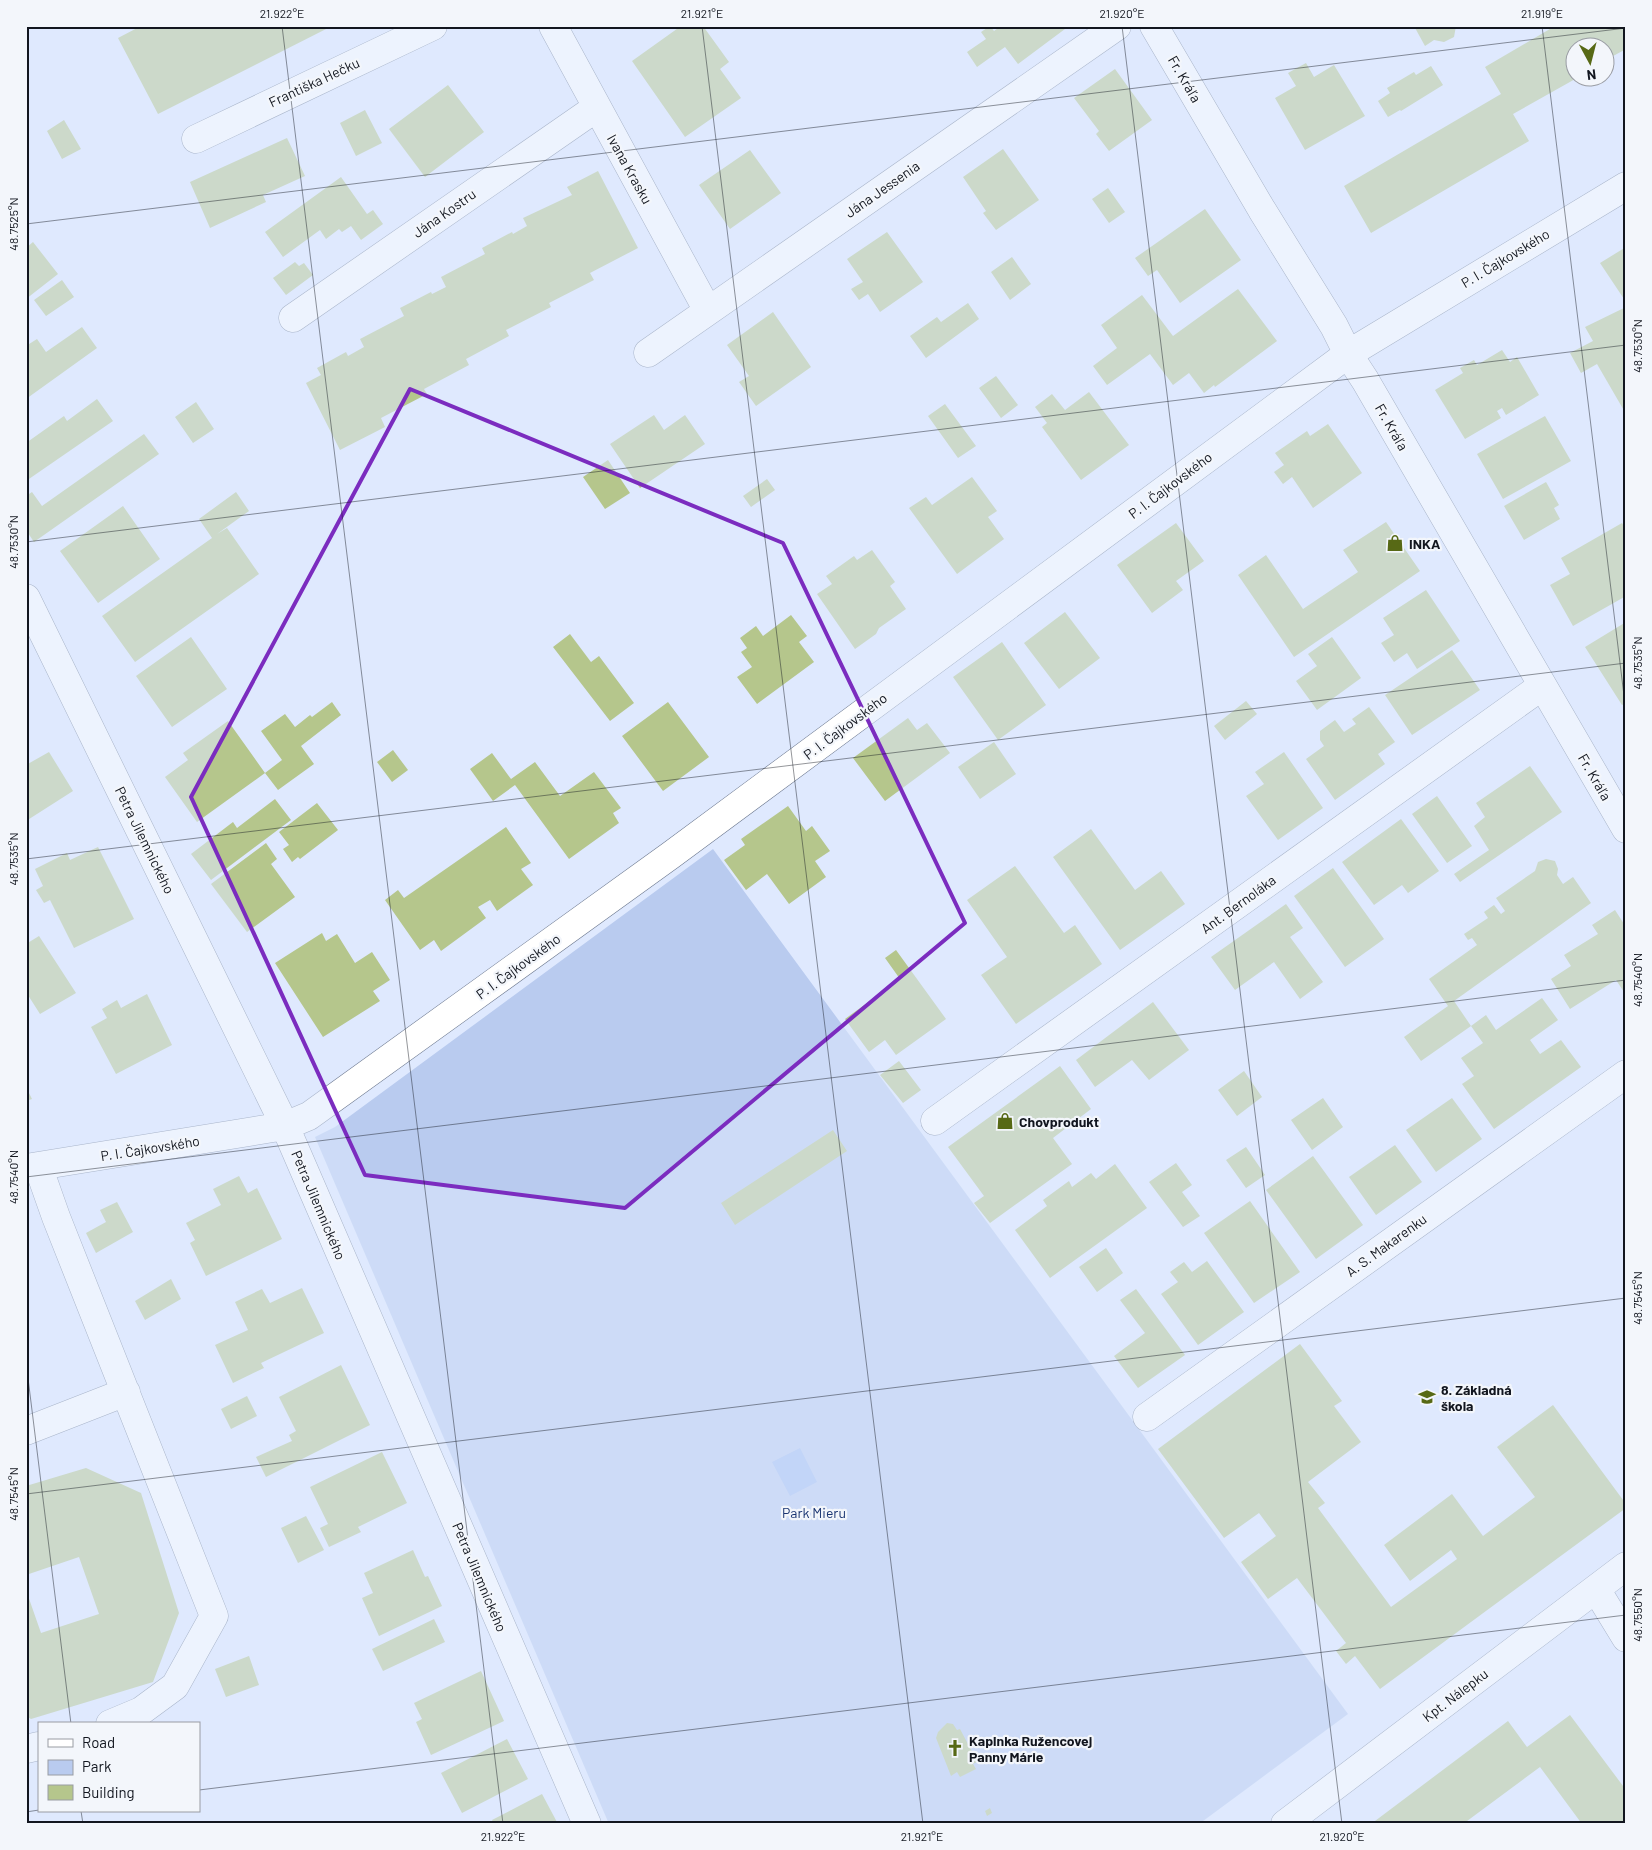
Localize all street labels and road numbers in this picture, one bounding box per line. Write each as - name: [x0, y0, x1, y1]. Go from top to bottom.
- street label: Fr. Kráľa: [1165, 52, 1205, 106]
- street label: Františka Hečku: [266, 54, 362, 110]
- street label: Ivana Krasku: [604, 131, 656, 207]
- street label: Jána Jessenia: [841, 157, 923, 221]
- street label: Jána Kostru: [409, 185, 479, 241]
- street label: P. I. Čajkovského: [1458, 225, 1552, 291]
- street label: Fr. Kráľa: [1372, 400, 1412, 454]
- street label: P. I. Čajkovského: [1125, 448, 1215, 522]
- street label: P. I. Čajkovského: [800, 689, 890, 763]
- street label: Fr. Kráľa: [1575, 750, 1615, 804]
- street label: Petra Jilemnického: [112, 784, 178, 896]
- street label: Ant. Bernoláka: [1197, 871, 1279, 937]
- street label: P. I. Čajkovského: [472, 930, 564, 1002]
- street label: P. I. Čajkovského: [99, 1132, 201, 1164]
- street label: Petra Jilemnického: [288, 1148, 350, 1262]
- street label: A. S. Makarenku: [1342, 1210, 1430, 1280]
- street label: Petra Jilemnického: [449, 1520, 511, 1634]
- street label: Kpt. Nálepku: [1419, 1665, 1491, 1725]

